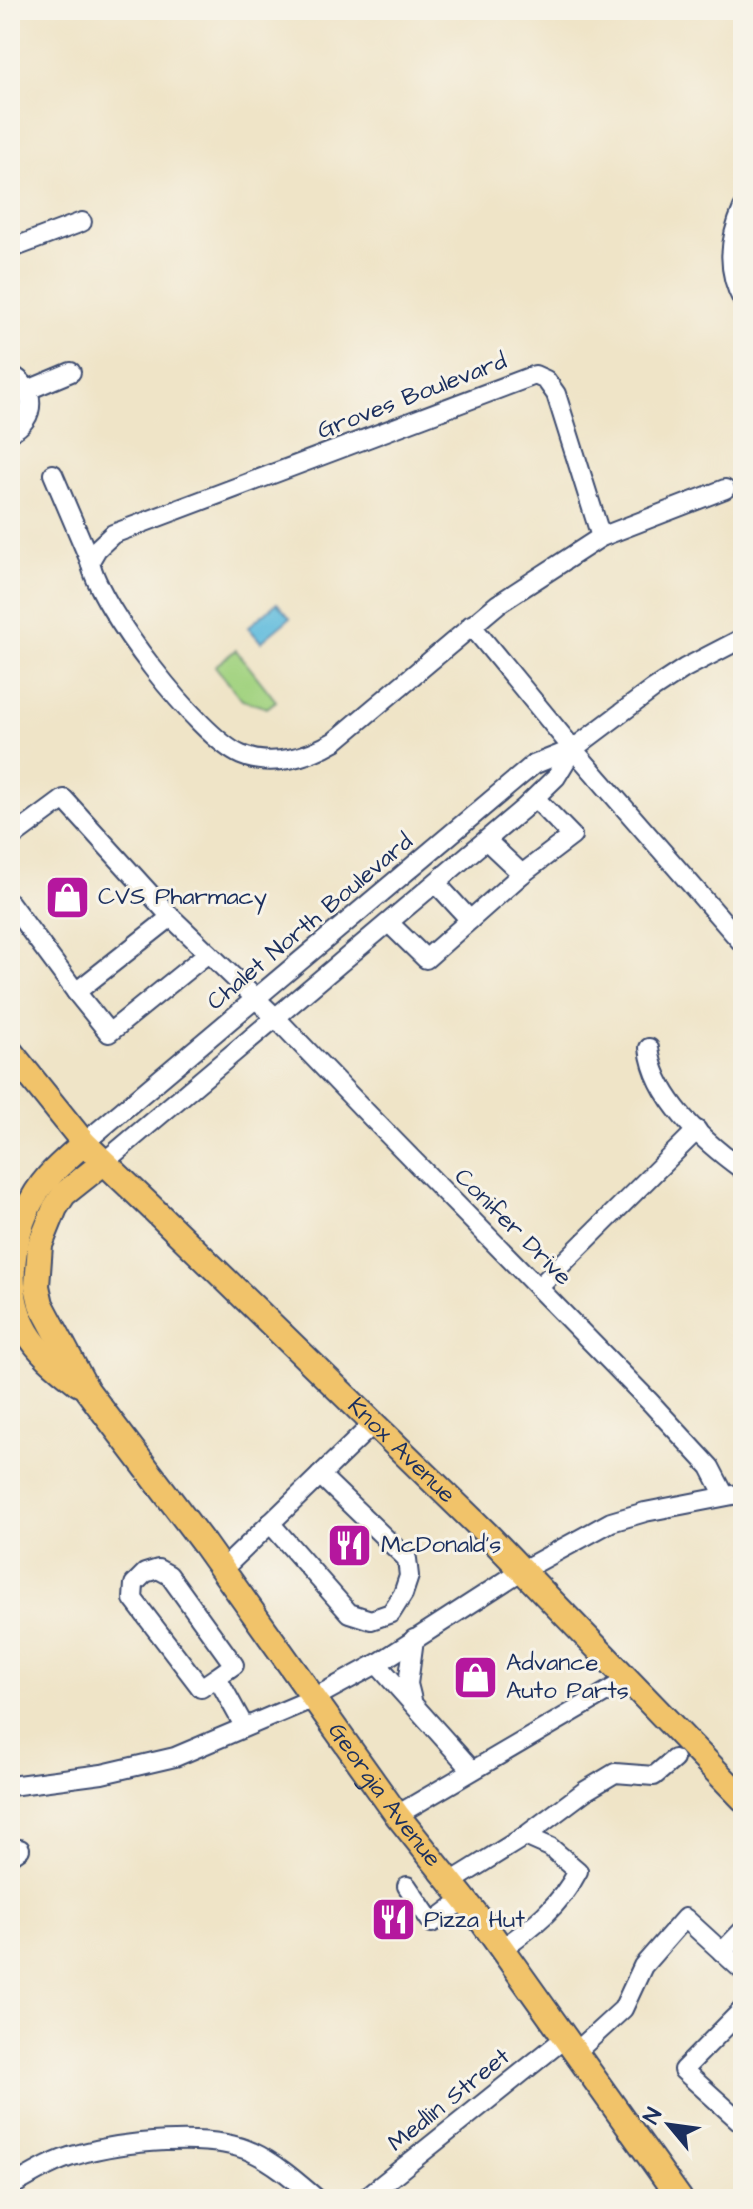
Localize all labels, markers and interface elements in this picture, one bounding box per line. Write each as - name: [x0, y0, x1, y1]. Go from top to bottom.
- street label: Groves Boulevard: [312, 344, 512, 448]
- street label: Chalet North Boulevard: [200, 825, 420, 1019]
- shop icon: CVS Pharmacy: [43, 873, 91, 921]
- place label: CVS Pharmacy: [98, 880, 267, 915]
- street label: Conifer Drive: [447, 1161, 580, 1294]
- street label: Knox Avenue: [340, 1390, 463, 1511]
- restaurant icon: McDonald's: [326, 1521, 374, 1569]
- place label: McDonald's: [381, 1528, 501, 1562]
- place label: Advance Auto Parts: [506, 1646, 629, 1708]
- shop icon: Advance Auto Parts: [451, 1653, 499, 1701]
- street label: Georgia Avenue: [320, 1716, 449, 1874]
- restaurant icon: Pizza Hut: [369, 1896, 417, 1944]
- place label: Pizza Hut: [424, 1903, 525, 1937]
- street label: Medlin Street: [381, 2040, 518, 2160]
- north arrow: [629, 2085, 709, 2165]
- text: N: [636, 2102, 670, 2130]

